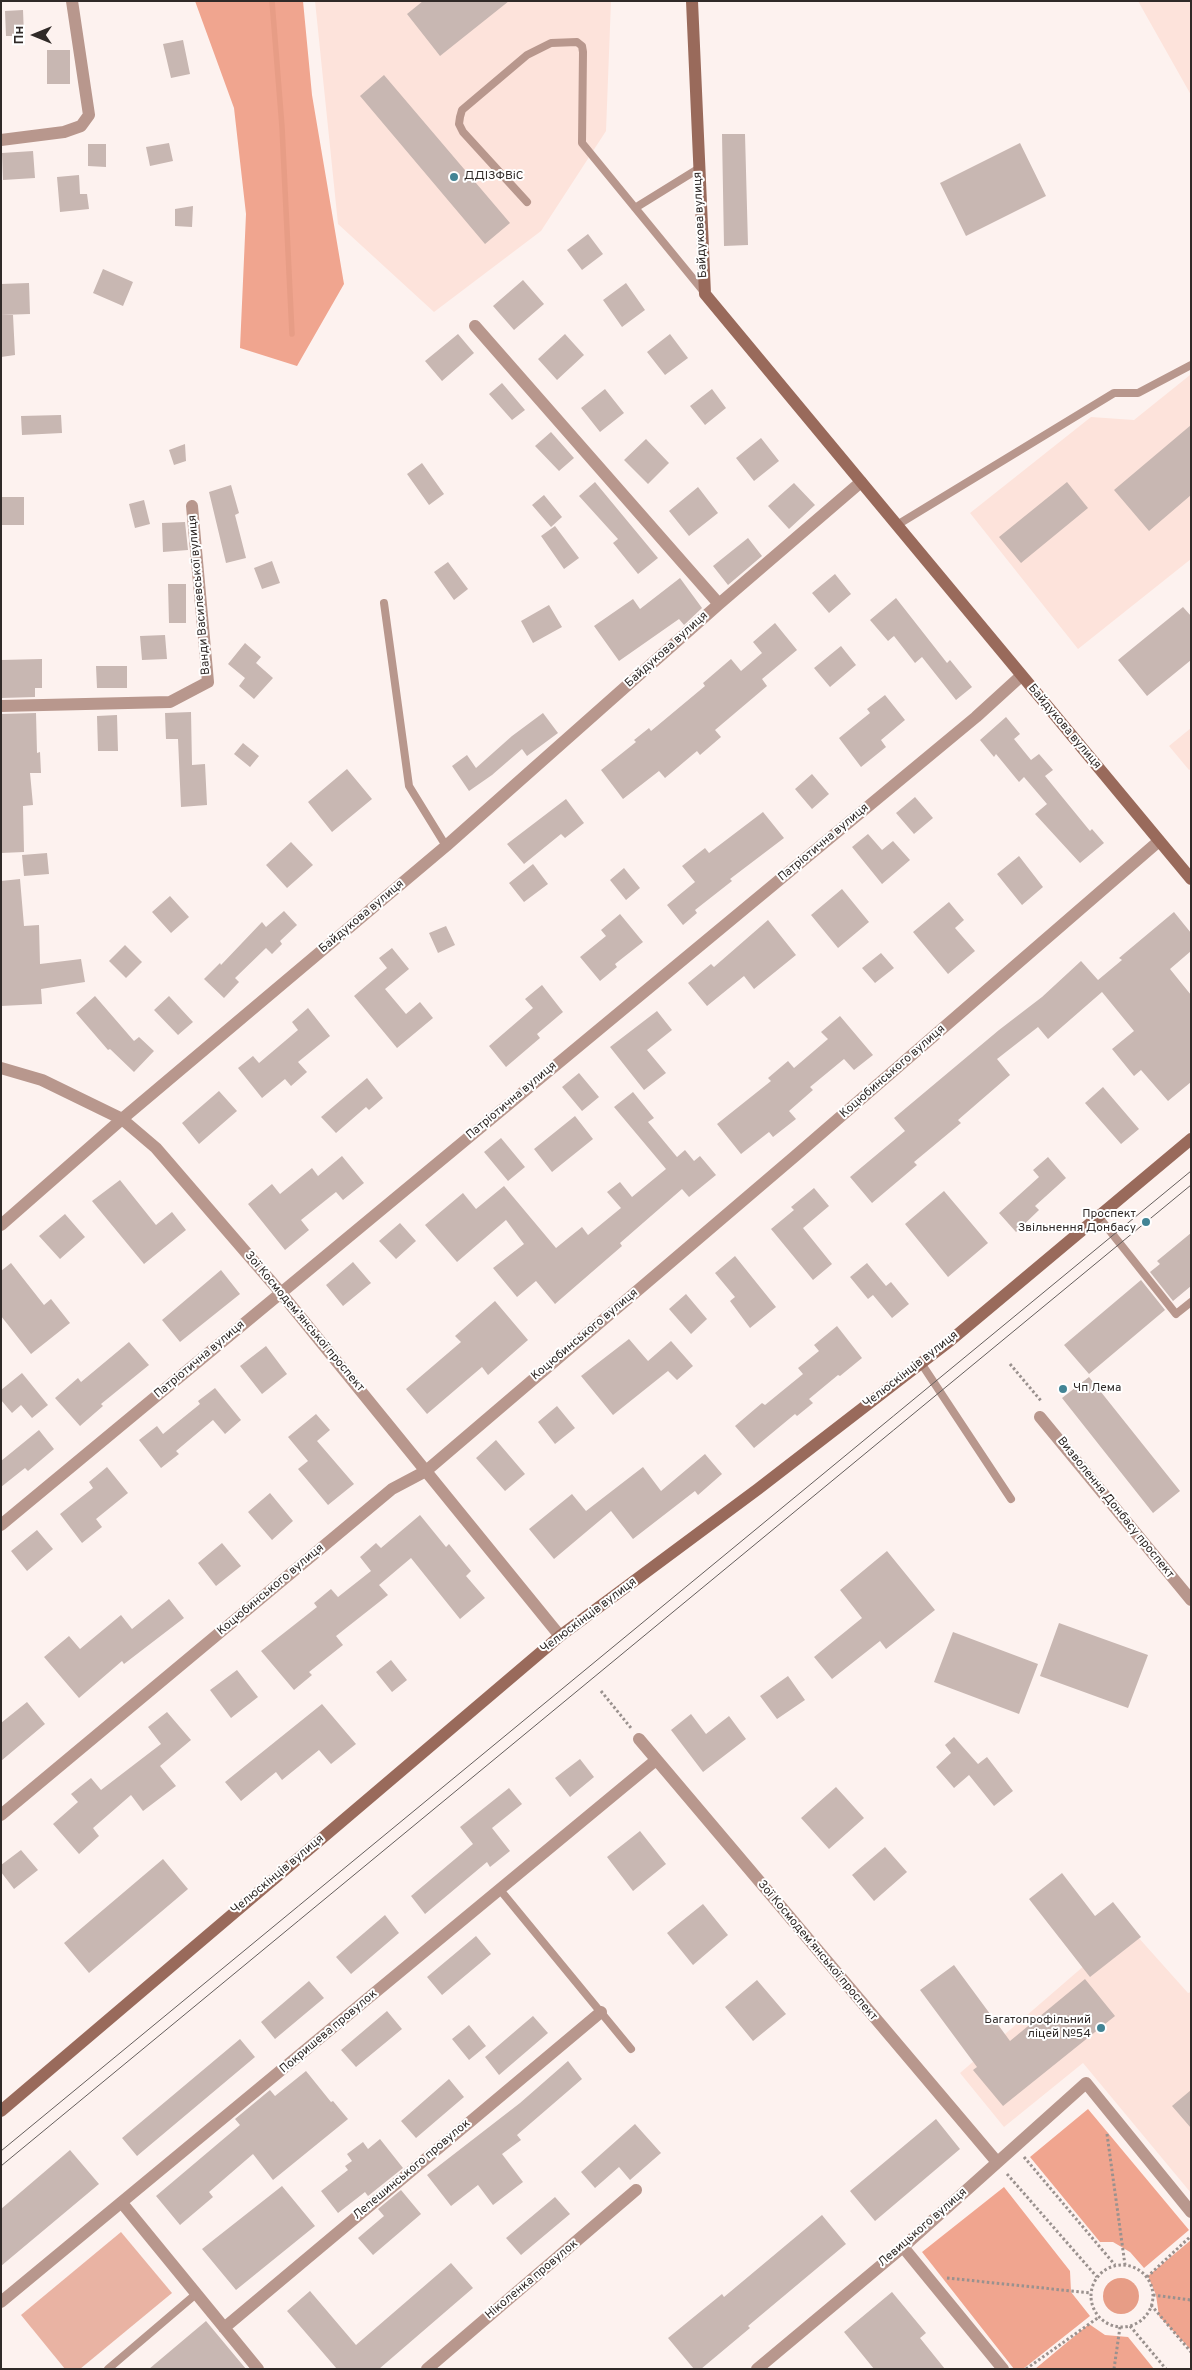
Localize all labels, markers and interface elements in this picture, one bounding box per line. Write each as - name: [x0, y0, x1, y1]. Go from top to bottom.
- north arrow: [10, 10, 60, 60]
- text: Пн: [11, 26, 28, 44]
- place label: ДДІЗФВіС: [464, 170, 524, 184]
- marker: ДДІЗФВіС: [448, 171, 460, 183]
- street label: Байдукова вулиця: [691, 171, 711, 279]
- street label: Ванди Василевської вулиця: [186, 514, 214, 676]
- street label: Байдукова вулиця: [623, 609, 711, 691]
- street label: Байдукова вулиця: [1024, 682, 1104, 772]
- street label: Патріотична вулиця: [776, 801, 872, 885]
- street label: Байдукова вулиця: [317, 877, 407, 957]
- street label: Коцюбинського вулиця: [837, 1022, 949, 1122]
- street label: Патріотична вулиця: [464, 1059, 560, 1143]
- place label: Проспект Звільнення Донбасу: [1018, 1208, 1136, 1236]
- marker: Проспект Звільнення Донбасу: [1140, 1216, 1152, 1228]
- street label: Зої Космодем’янської проспект: [241, 1249, 367, 1395]
- street label: Коцюбинського вулиця: [529, 1286, 641, 1384]
- street label: Патріотична вулиця: [152, 1318, 248, 1402]
- street label: Челюскінців вулиця: [861, 1328, 961, 1412]
- place label: Чп Лема: [1073, 1382, 1121, 1396]
- marker: Чп Лема: [1057, 1383, 1069, 1395]
- street label: Визволення Донбасу проспект: [1053, 1434, 1177, 1582]
- street label: Коцюбинського вулиця: [215, 1541, 327, 1639]
- street label: Челюскінців вулиця: [538, 1575, 640, 1657]
- street label: Челюскінців вулиця: [229, 1832, 327, 1918]
- street label: Зої Космодем’янської проспект: [754, 1878, 880, 2024]
- street label: Покришева провулок: [277, 1987, 381, 2077]
- place label: Багатопрофільний ліцей №54: [984, 2014, 1091, 2042]
- marker: Багатопрофільний ліцей №54: [1095, 2022, 1107, 2034]
- street label: Лепешинського провулок: [350, 2117, 474, 2223]
- street label: Левицького вулиця: [876, 2186, 970, 2270]
- street label: Ніколенка провулок: [483, 2237, 581, 2323]

